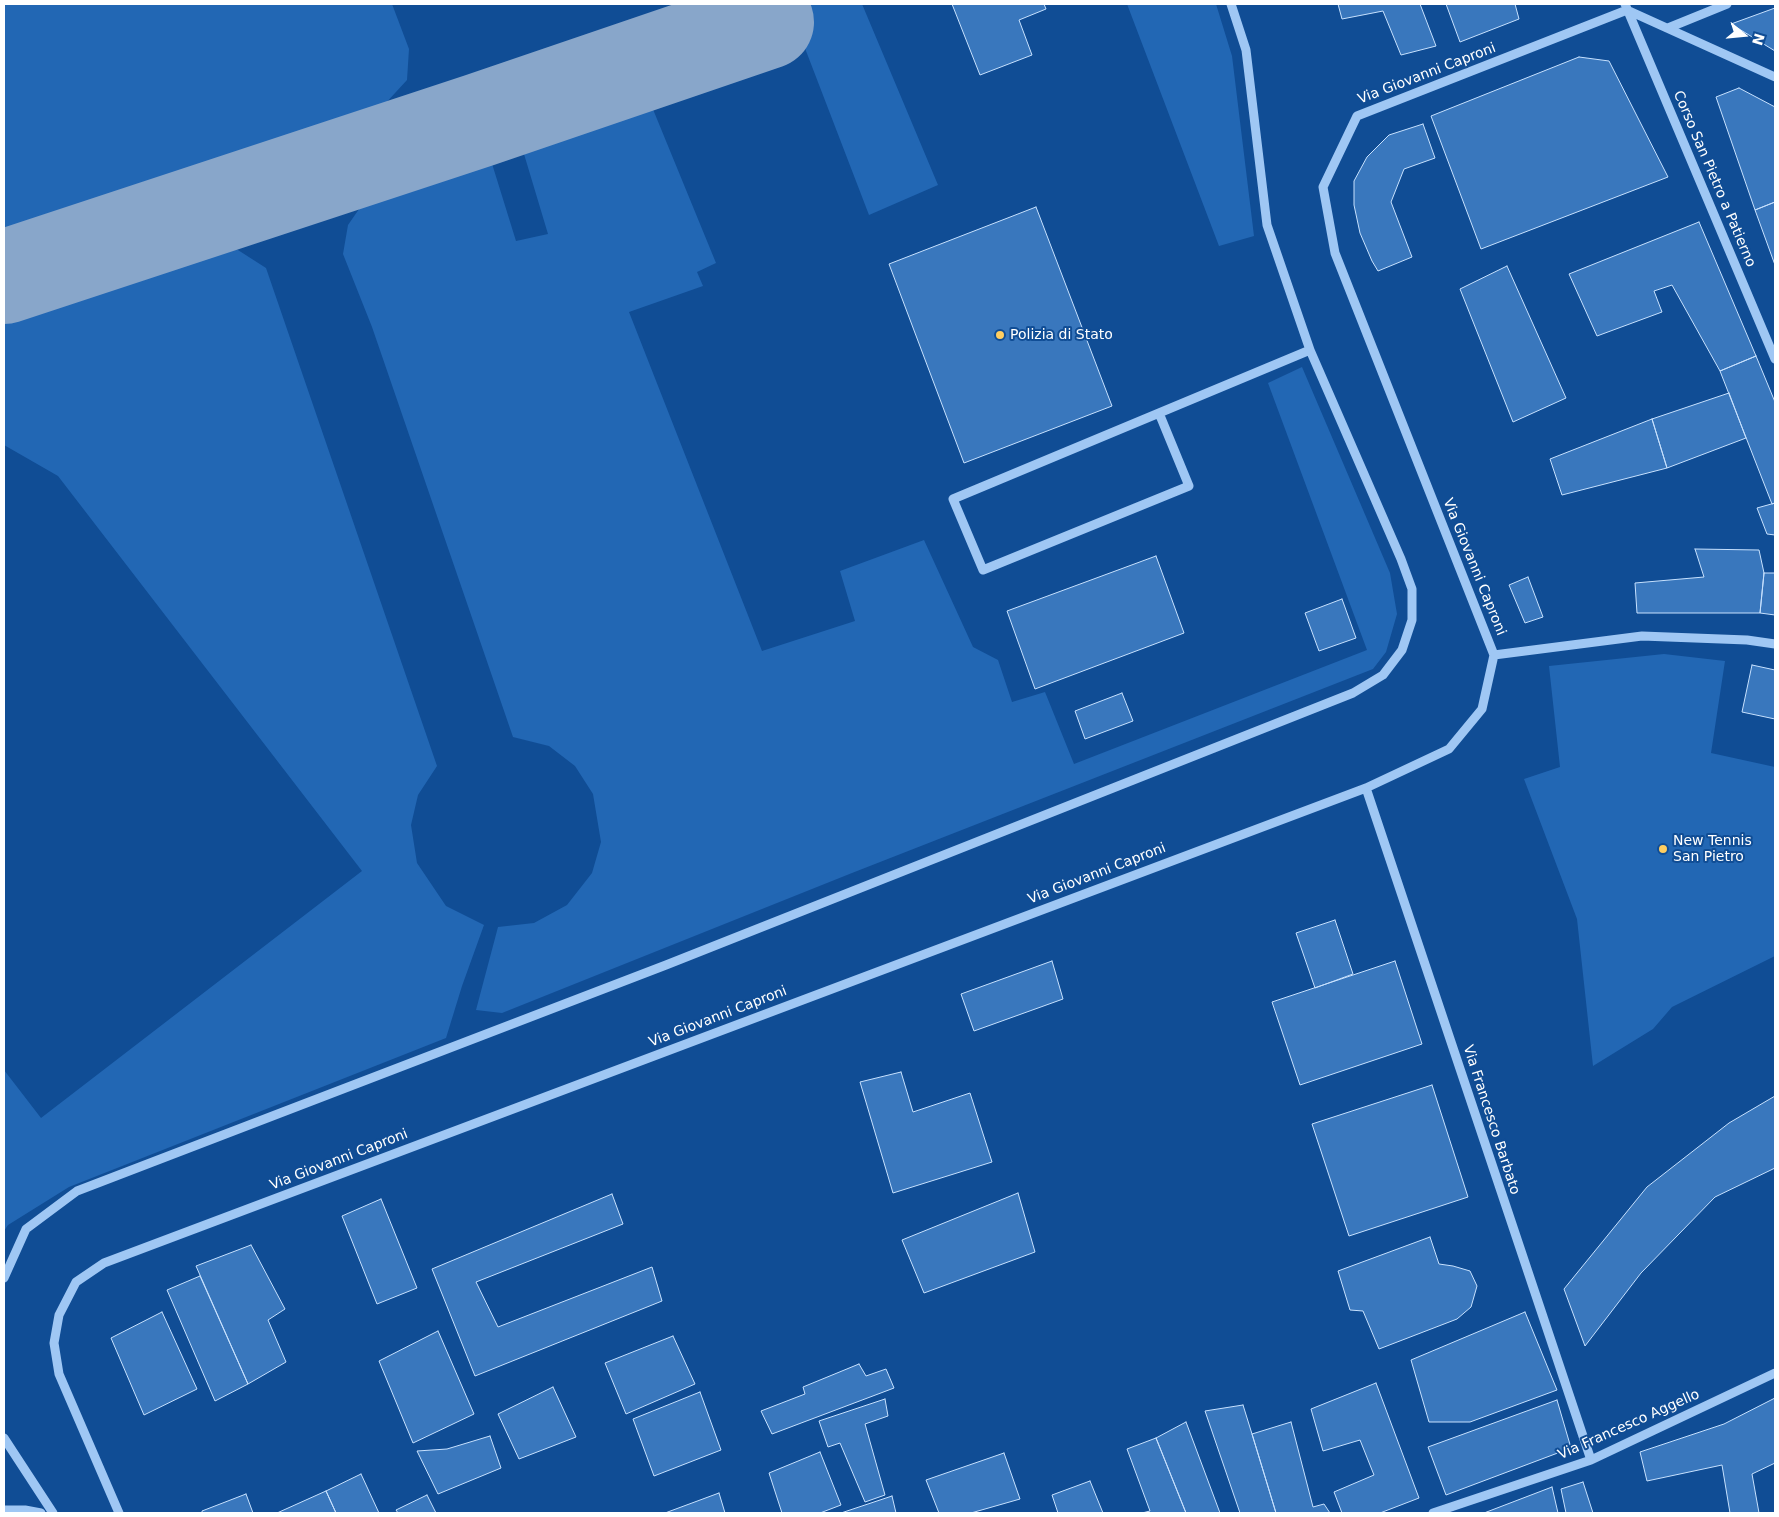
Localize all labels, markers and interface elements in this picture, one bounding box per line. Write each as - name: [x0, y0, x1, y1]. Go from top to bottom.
- north arrow: [1719, 10, 1769, 60]
- text: N: [1749, 31, 1768, 47]
- street label: Via Giovanni Caproni: [1356, 40, 1498, 108]
- street label: Corso San Pietro a Patierno: [1669, 88, 1759, 270]
- place label: Polizia di Stato: [1010, 327, 1113, 343]
- marker: Polizia di Stato: [994, 329, 1006, 341]
- street label: Via Giovanni Caproni: [1439, 496, 1509, 638]
- place label: New Tennis San Pietro: [1673, 833, 1752, 866]
- street label: Via Giovanni Caproni: [1026, 840, 1168, 908]
- marker: New Tennis San Pietro: [1657, 843, 1669, 855]
- street label: Via Giovanni Caproni: [647, 983, 789, 1051]
- street label: Via Francesco Barbato: [1459, 1043, 1523, 1197]
- street label: Via Giovanni Caproni: [268, 1126, 410, 1194]
- street label: Via Francesco Aggello: [1556, 1386, 1702, 1464]

